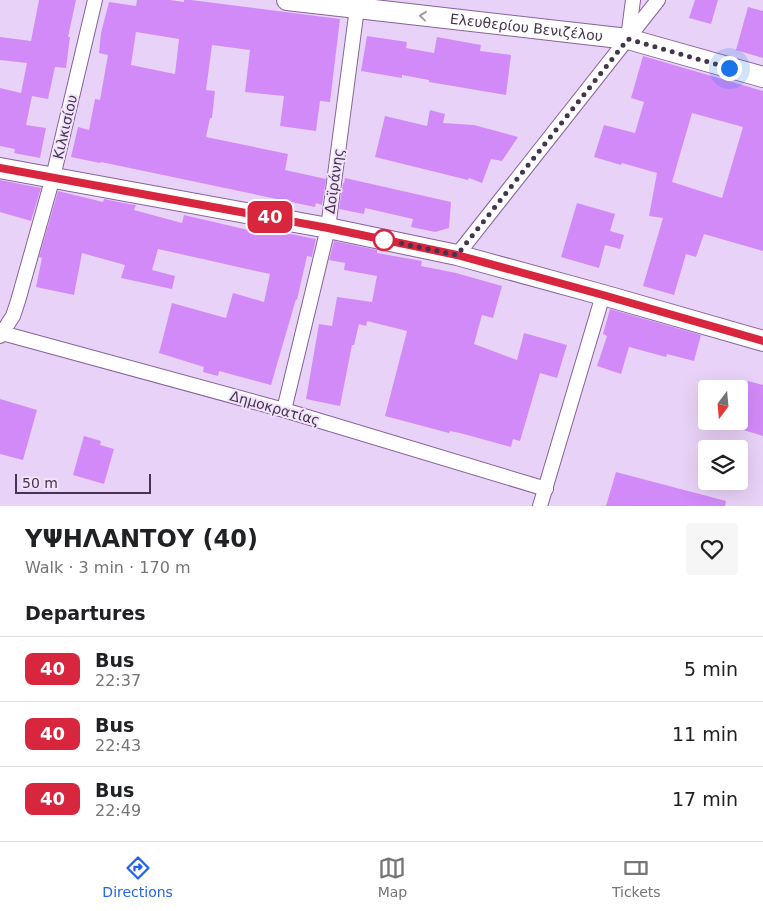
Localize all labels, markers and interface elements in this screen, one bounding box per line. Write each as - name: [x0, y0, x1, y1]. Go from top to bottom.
- one-way arrow: [419, 11, 427, 22]
- street label: Ελευθερίου Βενιζέλου: [449, 11, 604, 44]
- your location: [717, 56, 742, 81]
- street label: Κιλκισίου: [50, 93, 80, 161]
- street label: Δοϊράνης: [321, 147, 347, 215]
- line badge: 40: [248, 201, 292, 233]
- text: 40: [257, 206, 283, 227]
- unlabelled marker: [373, 229, 395, 251]
- north arrow: [698, 380, 748, 430]
- map controls: [698, 380, 748, 490]
- street label: Δημοκρατίας: [228, 388, 322, 428]
- button: layers: [698, 440, 748, 490]
- scale bar: [15, 471, 151, 494]
- text: 50 m: [22, 475, 58, 491]
- button: heart: [686, 523, 738, 575]
- text: ΥΨΗΛΑΝΤΟΥ (40): [25, 525, 258, 553]
- text: Walk · 3 min · 170 m: [25, 558, 190, 577]
- text: Departures: [25, 602, 146, 624]
- text: Bus: [95, 649, 134, 671]
- text: 40: [40, 658, 65, 679]
- text: 5 min: [684, 658, 738, 680]
- text: 22:37: [95, 671, 141, 690]
- text: Bus: [95, 714, 134, 736]
- text: 40: [40, 723, 65, 744]
- text: 11 min: [672, 723, 738, 745]
- text: 22:43: [95, 736, 141, 755]
- text: Bus: [95, 779, 134, 801]
- text: 40: [40, 788, 65, 809]
- text: 17 min: [672, 788, 738, 810]
- text: 22:49: [95, 801, 141, 820]
- tab: Directions: [102, 854, 173, 900]
- tab: Map: [378, 854, 407, 900]
- tab: Tickets: [612, 854, 661, 900]

